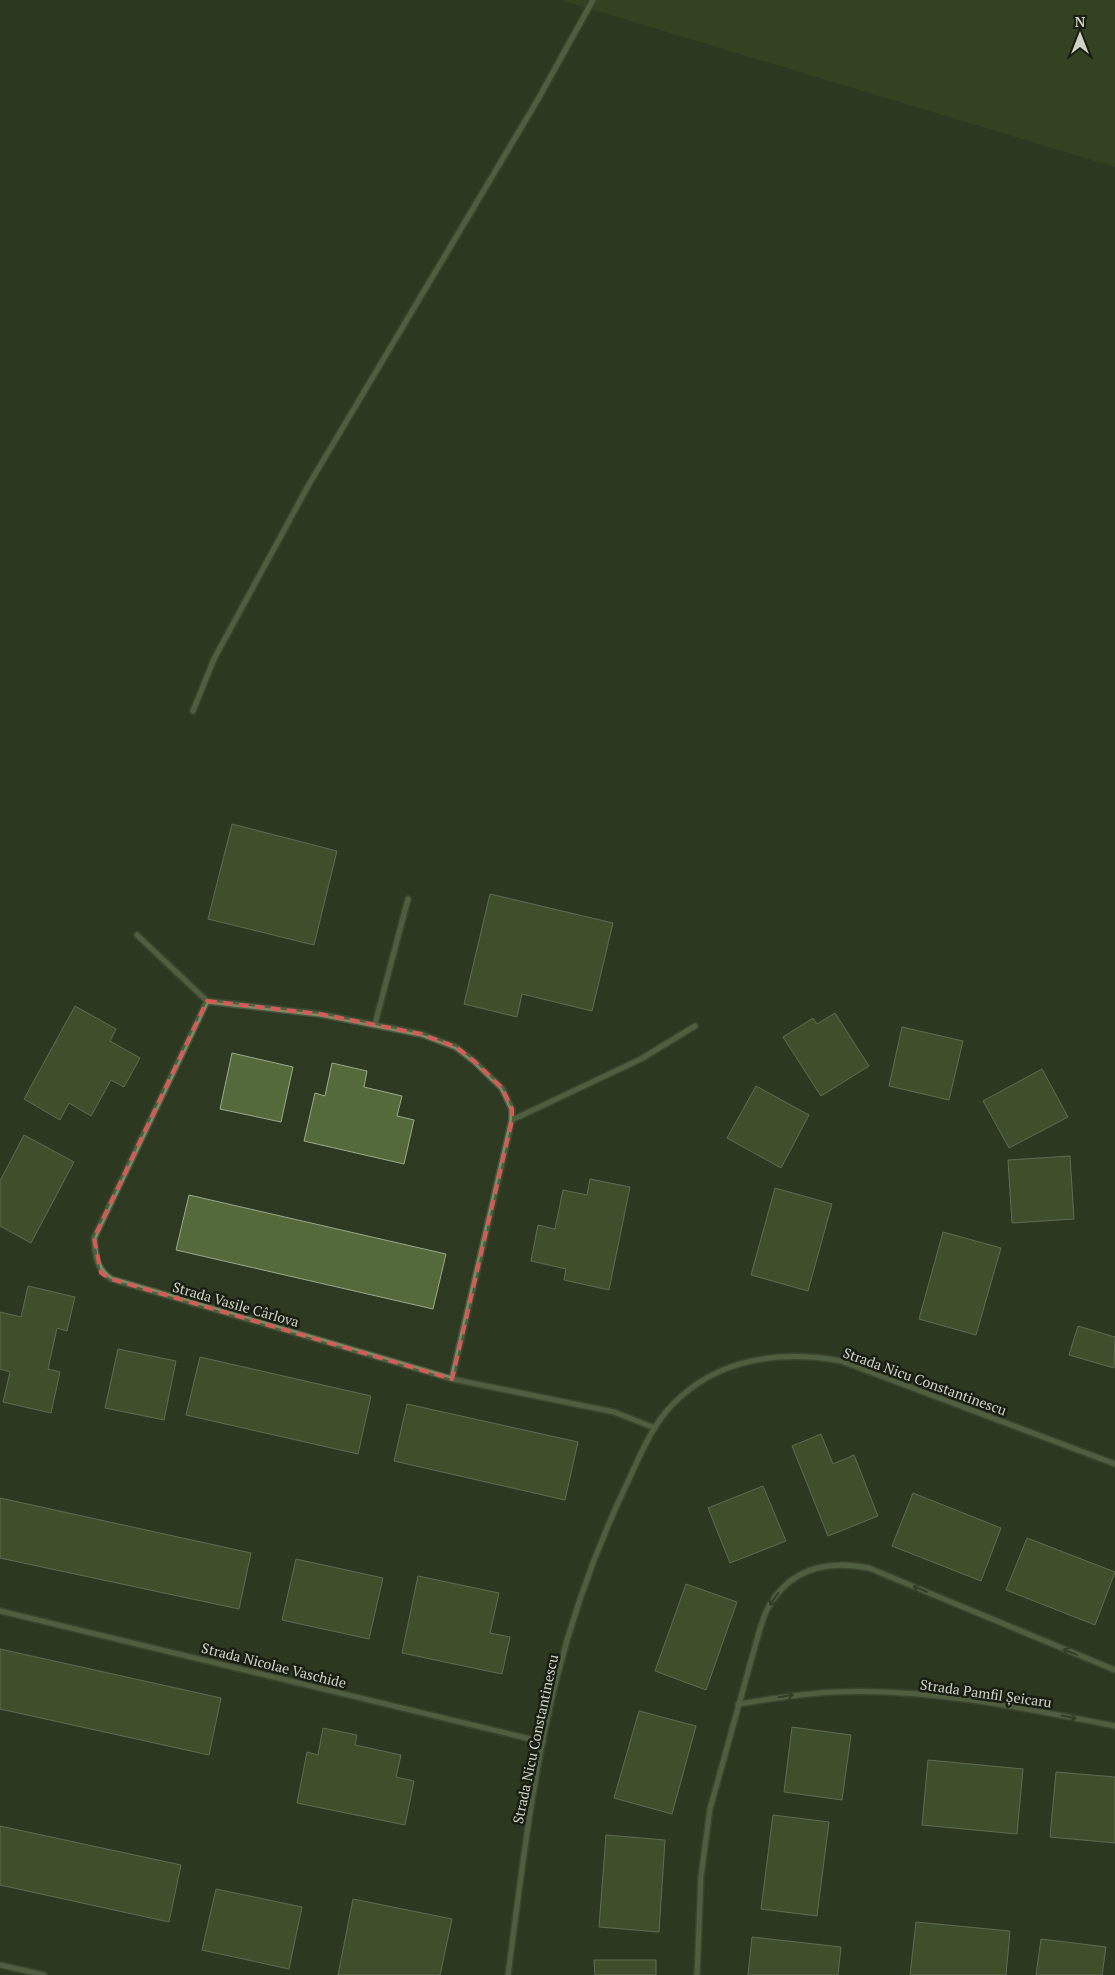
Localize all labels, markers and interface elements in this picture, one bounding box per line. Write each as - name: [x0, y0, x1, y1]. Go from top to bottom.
- north arrow: [1055, 10, 1105, 60]
- text: N: [1075, 12, 1086, 31]
- street label: Strada Vasile Cârlova: [171, 1277, 301, 1331]
- street label: Strada Nicu Constantinescu: [841, 1343, 1009, 1419]
- one-way arrow: [913, 1584, 928, 1594]
- one-way arrow: [769, 1592, 779, 1606]
- street label: Strada Nicolae Vaschide: [200, 1638, 348, 1692]
- one-way arrow: [1063, 1646, 1078, 1656]
- street label: Strada Nicu Constantinescu: [508, 1653, 562, 1825]
- street label: Strada Pamfil Șeicaru: [919, 1674, 1053, 1712]
- one-way arrow: [778, 1691, 794, 1701]
- one-way arrow: [1061, 1713, 1077, 1722]

